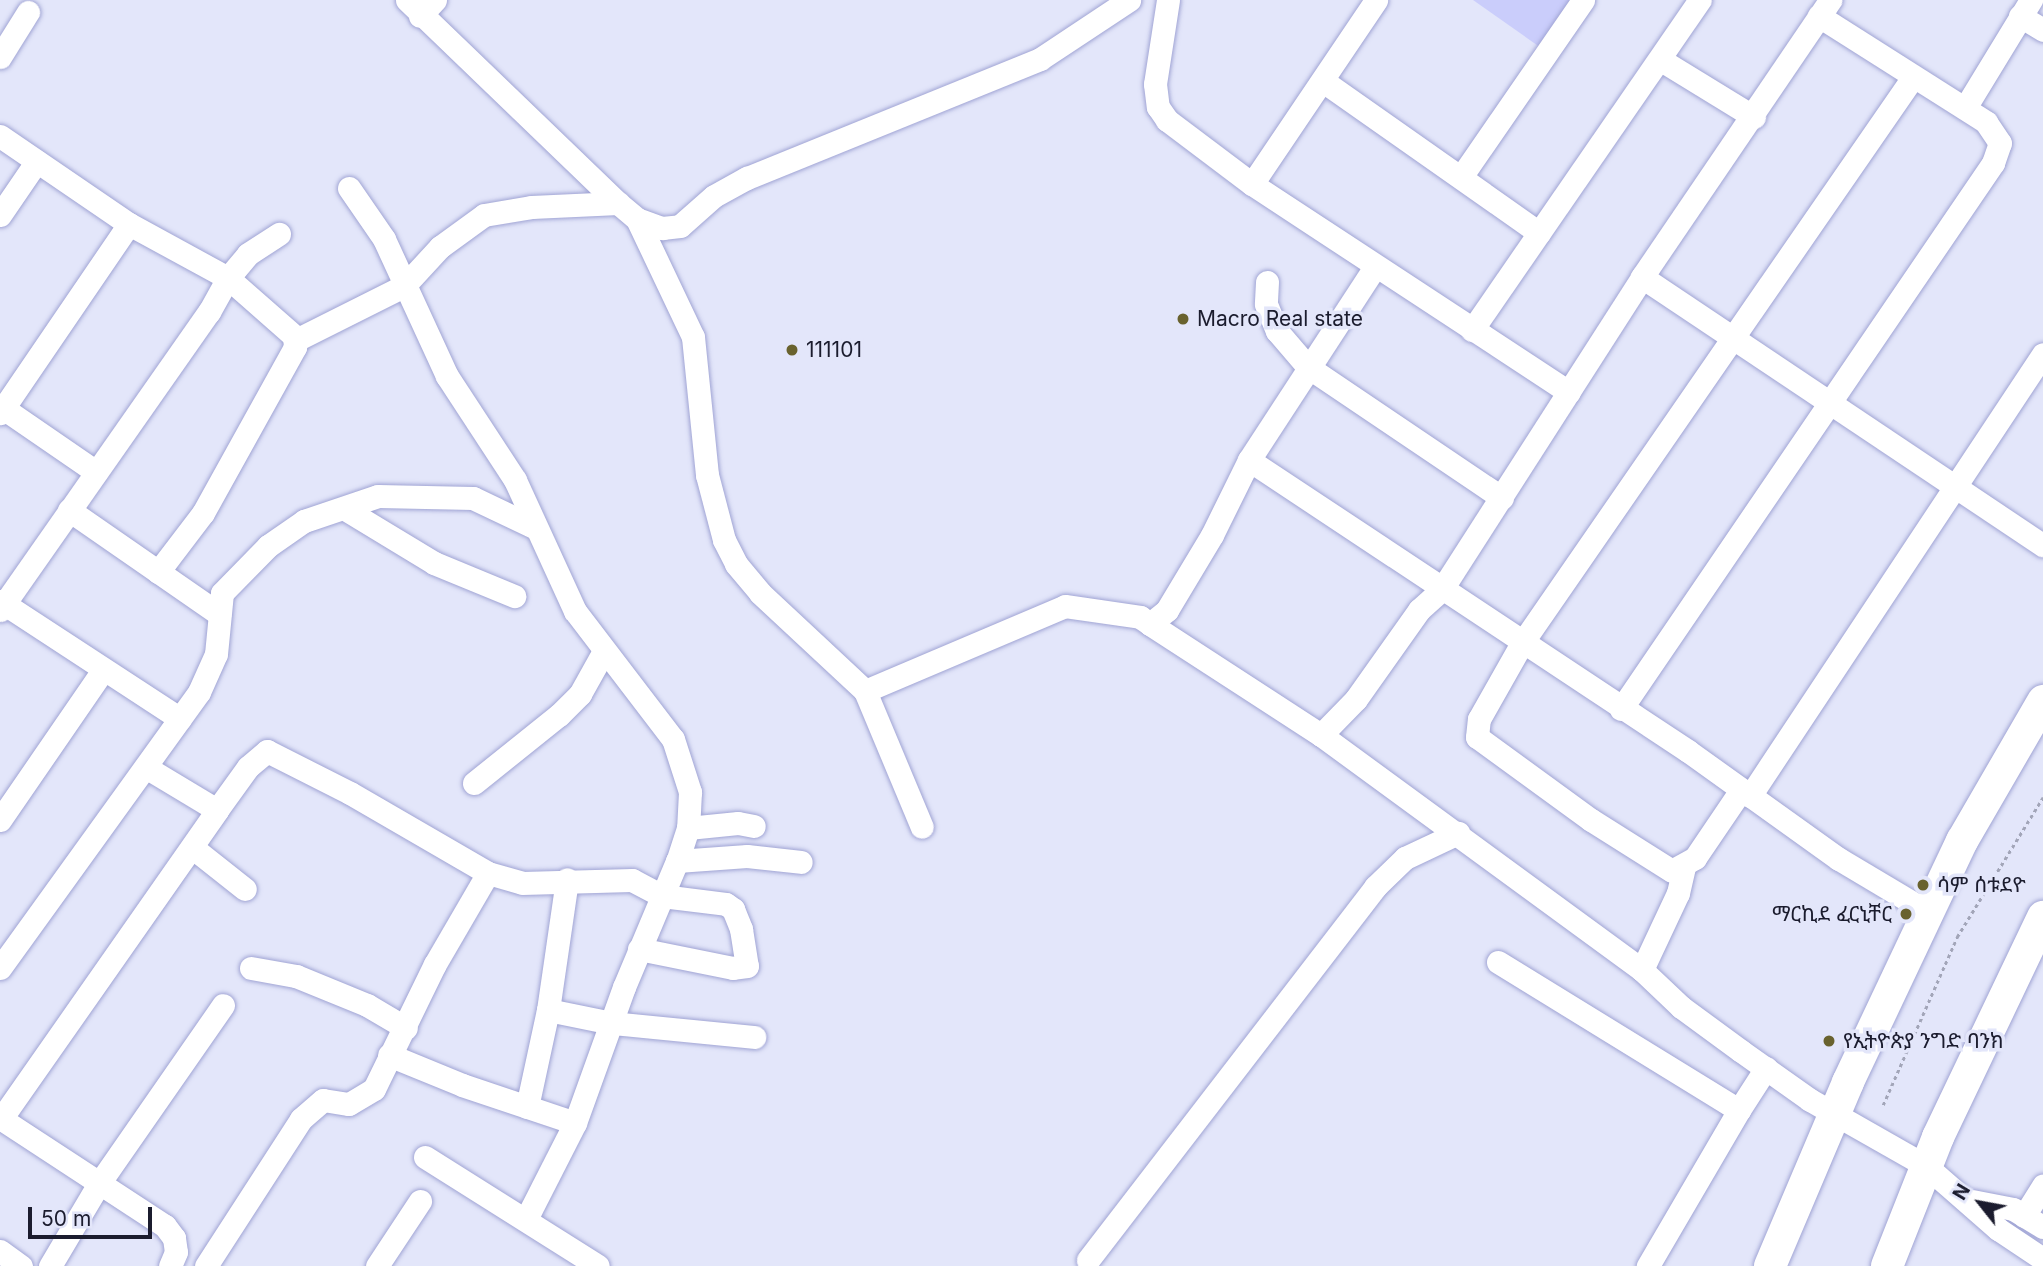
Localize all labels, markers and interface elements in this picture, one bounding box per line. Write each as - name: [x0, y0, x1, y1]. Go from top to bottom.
- place label: Macro Real state: [1197, 306, 1363, 332]
- marker: Macro Real state: [1175, 311, 1191, 327]
- place label: 111101: [806, 337, 862, 363]
- marker: 111101: [784, 342, 800, 358]
- place label: ሳም ሰቱደዮ: [1937, 872, 2026, 898]
- marker: ሳም ሰቱደዮ: [1915, 877, 1931, 893]
- place label: ማርኪደ ፈርኒቸር: [1772, 901, 1892, 927]
- marker: ማርኪደ ፈርኒቸር: [1898, 906, 1914, 922]
- place label: የኢትዮጵያ ንግድ ባንክ: [1843, 1028, 2004, 1054]
- marker: የኢትዮጵያ ንግድ ባንክ: [1821, 1033, 1837, 1049]
- north arrow: [1945, 1168, 2015, 1238]
- text: N: [1948, 1180, 1975, 1204]
- scale bar: [32, 1192, 156, 1236]
- text: 50 m: [41, 1206, 91, 1231]

